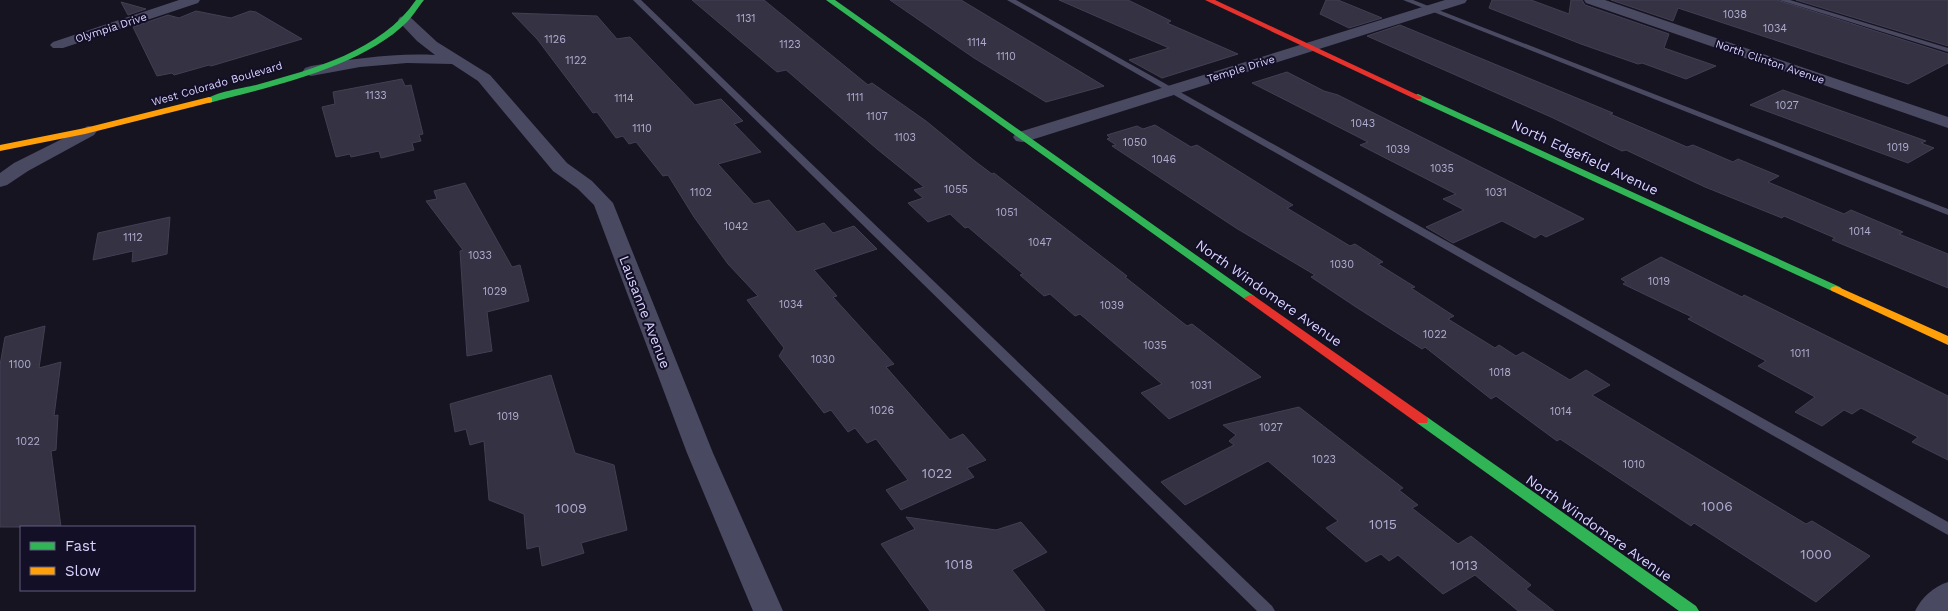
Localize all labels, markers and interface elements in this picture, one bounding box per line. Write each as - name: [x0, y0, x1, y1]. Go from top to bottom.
- house number: 1038: [1723, 8, 1747, 21]
- street label: Olympia Drive: [74, 10, 148, 46]
- house number: 1131: [736, 12, 756, 25]
- house number: 1034: [1763, 22, 1787, 35]
- house number: 1126: [544, 33, 566, 46]
- house number: 1114: [967, 36, 987, 49]
- street label: North Clinton Avenue: [1714, 37, 1826, 87]
- house number: 1123: [779, 38, 801, 51]
- house number: 1110: [996, 50, 1016, 63]
- street label: Temple Drive: [1206, 53, 1276, 85]
- house number: 1122: [565, 54, 587, 67]
- street label: West Colorado Boulevard: [150, 59, 284, 109]
- house number: 1133: [365, 89, 387, 102]
- house number: 1111: [846, 91, 864, 104]
- house number: 1114: [614, 92, 634, 105]
- house number: 1027: [1775, 99, 1799, 112]
- house number: 1107: [866, 110, 888, 123]
- street label: North Edgefield Avenue: [1509, 116, 1661, 198]
- house number: 1043: [1351, 117, 1375, 130]
- house number: 1110: [632, 122, 652, 135]
- house number: 1103: [894, 131, 916, 144]
- house number: 1050: [1123, 136, 1147, 149]
- house number: 1019: [1887, 141, 1909, 154]
- house number: 1039: [1386, 143, 1410, 156]
- house number: 1046: [1152, 153, 1177, 166]
- house number: 1035: [1430, 162, 1454, 175]
- house number: 1055: [944, 183, 968, 196]
- house number: 1102: [690, 186, 712, 199]
- house number: 1031: [1485, 186, 1507, 199]
- house number: 1051: [996, 206, 1018, 219]
- house number: 1042: [724, 220, 748, 233]
- house number: 1014: [1849, 225, 1871, 238]
- house number: 1112: [123, 231, 143, 244]
- house number: 1047: [1028, 236, 1052, 249]
- street label: North Windomere Avenue: [1193, 236, 1345, 350]
- house number: 1033: [468, 249, 492, 262]
- street label: Lausanne Avenue: [616, 253, 674, 371]
- house number: 1030: [1330, 258, 1354, 271]
- house number: 1019: [1648, 275, 1670, 288]
- house number: 1029: [483, 285, 507, 298]
- house number: 1034: [779, 298, 803, 311]
- house number: 1039: [1100, 299, 1124, 312]
- house number: 1022: [1423, 328, 1447, 341]
- house number: 1035: [1143, 339, 1167, 352]
- house number: 1011: [1790, 347, 1810, 360]
- house number: 1030: [811, 353, 835, 366]
- house number: 1100: [9, 358, 31, 371]
- house number: 1018: [1489, 366, 1511, 379]
- house number: 1031: [1190, 379, 1212, 392]
- house number: 1026: [870, 404, 894, 417]
- house number: 1014: [1550, 405, 1572, 418]
- house number: 1019: [497, 410, 519, 423]
- house number: 1027: [1259, 421, 1283, 434]
- house number: 1022: [16, 435, 40, 448]
- house number: 1023: [1312, 453, 1336, 466]
- house number: 1010: [1623, 458, 1645, 471]
- house number: 1022: [922, 465, 952, 481]
- street label: North Windomere Avenue: [1523, 471, 1675, 585]
- house number: 1006: [1701, 498, 1733, 514]
- house number: 1009: [555, 500, 587, 516]
- house number: 1015: [1369, 516, 1397, 532]
- legend: [20, 526, 195, 591]
- text: Fast: [65, 537, 97, 555]
- house number: 1000: [1800, 546, 1832, 562]
- house number: 1018: [945, 556, 973, 572]
- house number: 1013: [1450, 557, 1478, 573]
- text: Slow: [65, 562, 101, 580]

